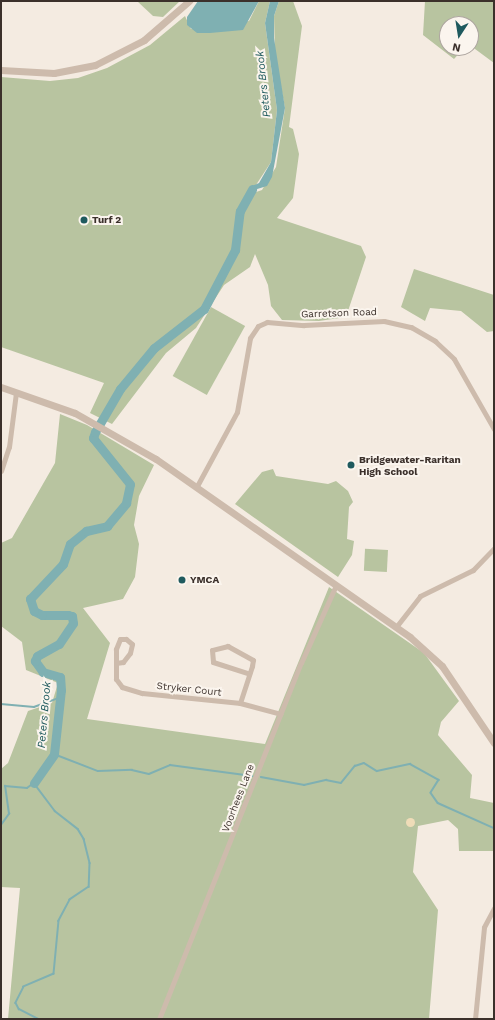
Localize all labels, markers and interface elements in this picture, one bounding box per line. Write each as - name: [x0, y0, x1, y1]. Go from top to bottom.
- north arrow: [439, 16, 479, 56]
- text: N: [451, 40, 462, 54]
- water label: Peters Brook: [254, 50, 274, 118]
- place label: Turf 2: [92, 214, 121, 226]
- marker: Turf 2: [79, 215, 89, 225]
- street label: Garretson Road: [301, 306, 377, 320]
- place label: Bridgewater-Raritan High School: [359, 453, 461, 476]
- marker: Bridgewater-Raritan High School: [346, 460, 356, 470]
- place label: YMCA: [190, 574, 219, 586]
- marker: YMCA: [177, 575, 187, 585]
- street label: Stryker Court: [156, 680, 222, 698]
- water label: Peters Brook: [36, 681, 54, 749]
- street label: Voorhees Lane: [219, 762, 257, 834]

